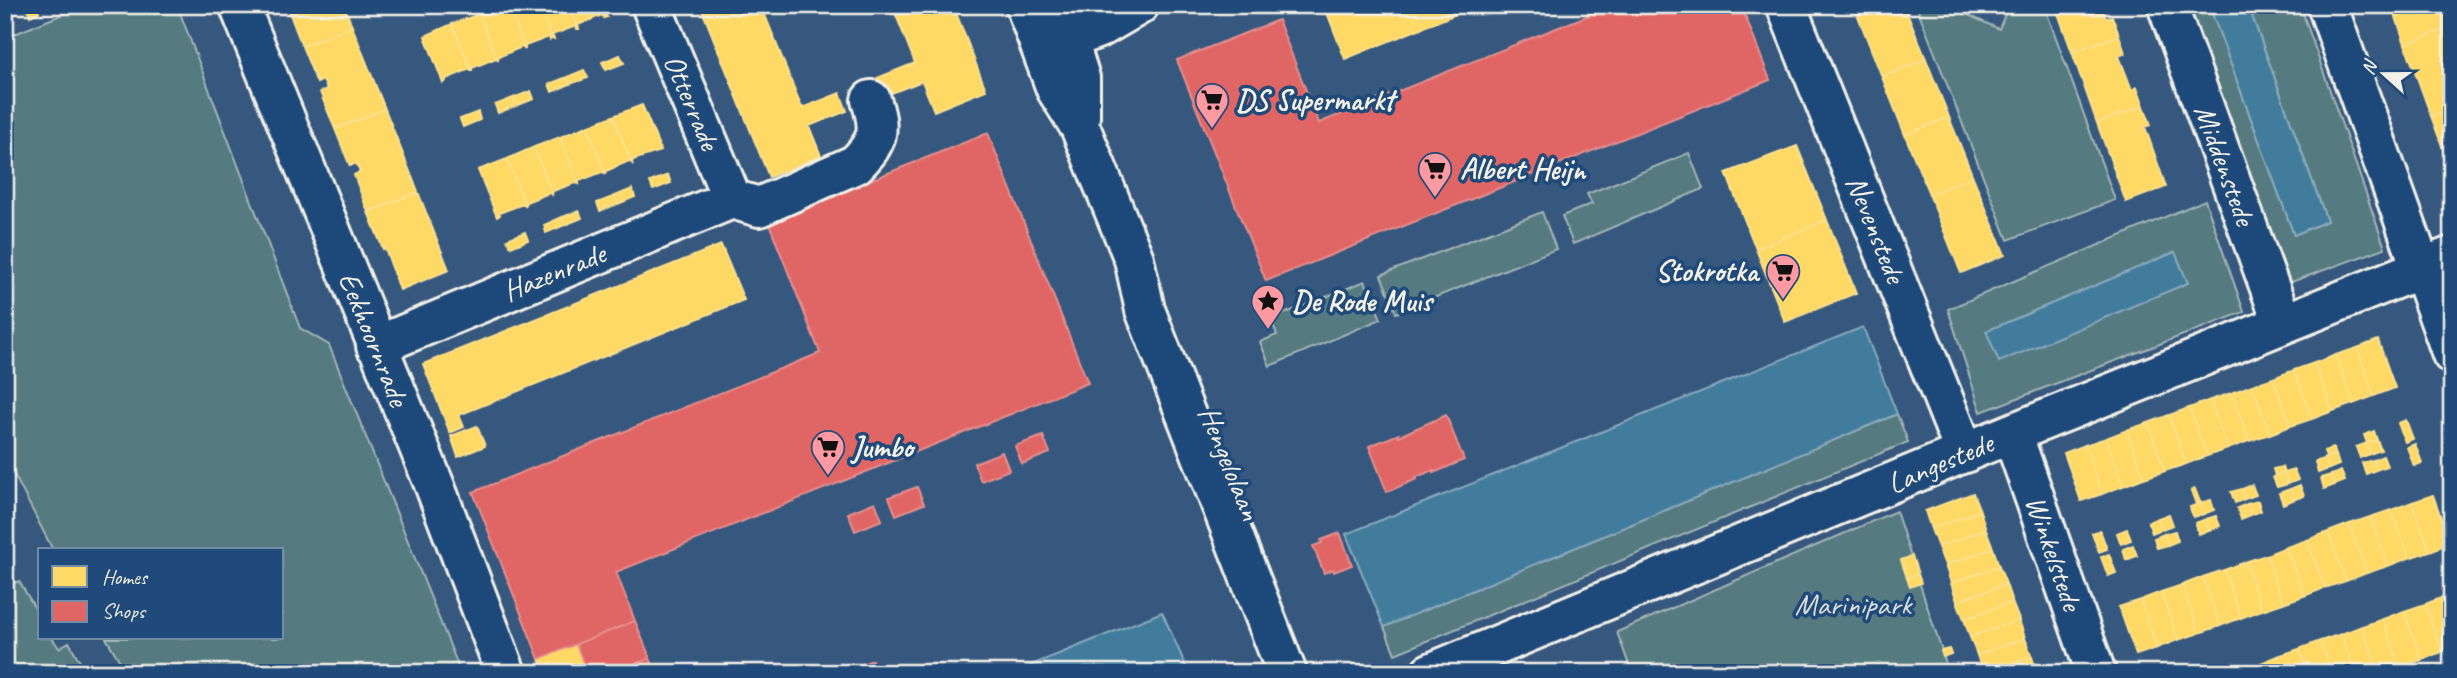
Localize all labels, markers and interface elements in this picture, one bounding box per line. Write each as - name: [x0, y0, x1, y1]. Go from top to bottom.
- north arrow: [2348, 38, 2418, 108]
- street label: Otterrade: [655, 48, 730, 158]
- text: N: [2356, 55, 2384, 78]
- supermarket icon: DS Supermarkt: [1193, 81, 1231, 130]
- place label: DS Supermarkt: [1236, 81, 1399, 119]
- street label: Middenstede: [2186, 99, 2265, 233]
- supermarket icon: Albert Heijn: [1416, 150, 1454, 199]
- place label: Albert Heijn: [1460, 150, 1588, 188]
- street label: Nevenstede: [1837, 170, 1916, 290]
- street label: Hazenrade: [497, 233, 613, 310]
- place label: Stokrotka: [1655, 252, 1760, 290]
- supermarket icon: Stokrotka: [1764, 252, 1802, 301]
- street label: Eekhoornrade: [330, 266, 419, 414]
- place icon: De Rode Muis: [1249, 282, 1287, 331]
- place label: De Rode Muis: [1292, 282, 1435, 320]
- street label: Hengelolaan: [1190, 400, 1270, 526]
- street label: Langestede: [1881, 423, 2001, 502]
- supermarket icon: Jumbo: [809, 428, 847, 477]
- place label: Jumbo: [850, 428, 916, 466]
- street label: Winkelstede: [2017, 491, 2092, 617]
- legend: [38, 548, 284, 640]
- text: Homes: [102, 564, 149, 590]
- park label: Marinipark: [1795, 585, 1913, 623]
- text: Shops: [102, 598, 147, 624]

